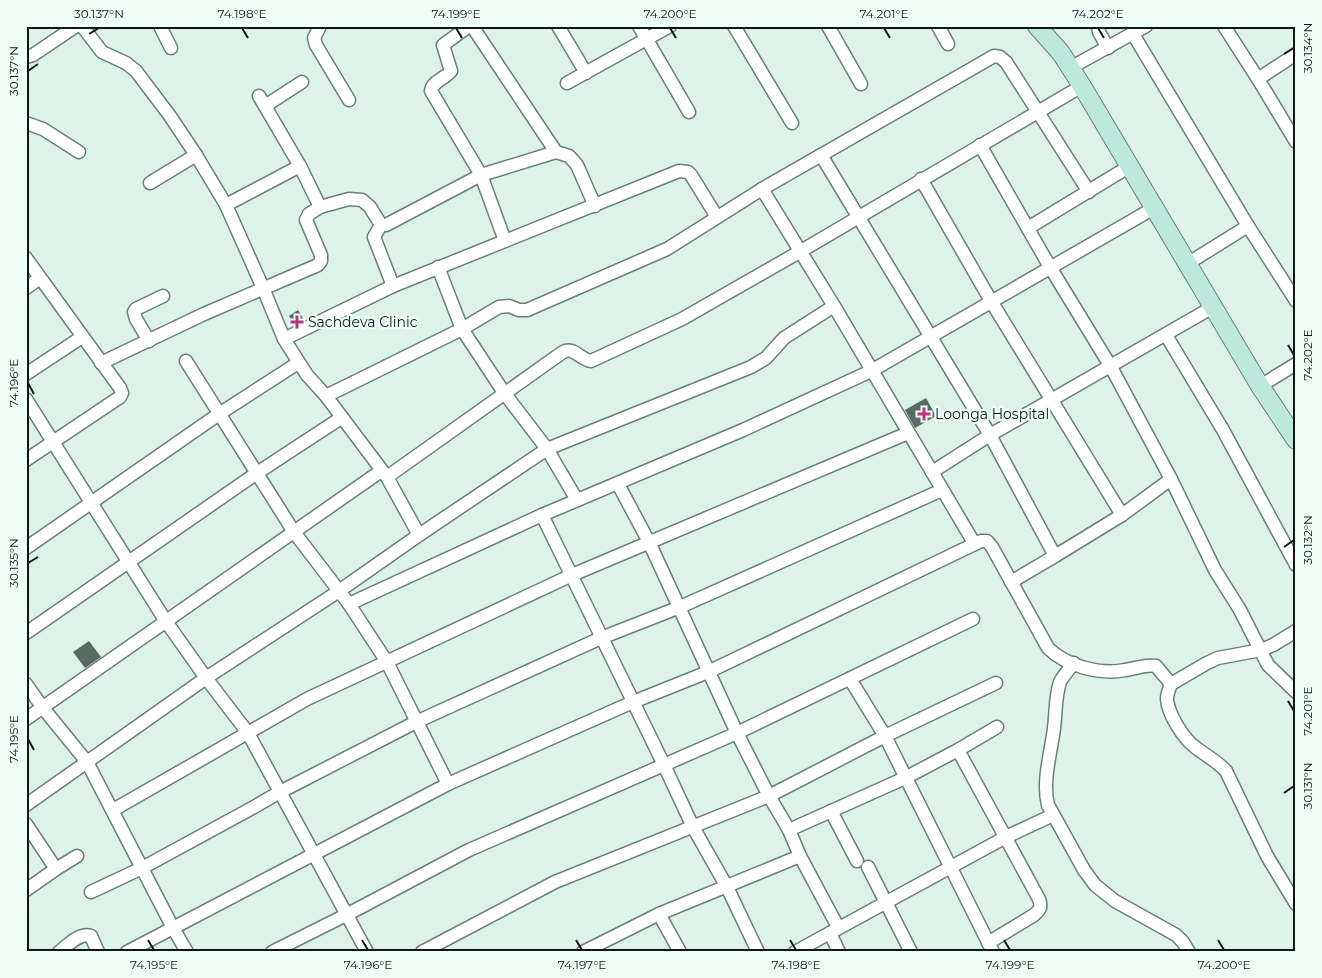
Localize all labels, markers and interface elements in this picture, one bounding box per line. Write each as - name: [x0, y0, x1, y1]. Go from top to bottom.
- text: 30.137°N: [74, 6, 124, 21]
- text: 74.198°E: [217, 6, 267, 21]
- text: 74.199°E: [432, 6, 480, 21]
- text: 74.200°E: [644, 6, 696, 21]
- text: 74.201°E: [859, 6, 909, 21]
- text: 74.202°E: [1072, 6, 1124, 21]
- text: 30.134°N: [1300, 23, 1315, 73]
- text: 30.137°N: [6, 46, 21, 96]
- place label: Sachdeva Clinic: [308, 313, 418, 331]
- marker: Sachdeva Clinic: [290, 315, 304, 329]
- text: 74.202°E: [1300, 329, 1315, 381]
- text: 74.196°E: [6, 359, 21, 407]
- place label: Loonga Hospital: [935, 405, 1049, 423]
- marker: Loonga Hospital: [917, 407, 931, 421]
- text: 30.132°N: [1300, 515, 1315, 565]
- text: 30.135°N: [6, 538, 21, 588]
- text: 74.201°E: [1300, 686, 1315, 736]
- text: 74.195°E: [6, 715, 21, 763]
- text: 30.131°N: [1300, 762, 1315, 810]
- text: 74.195°E: [130, 957, 178, 972]
- text: 74.196°E: [344, 957, 392, 972]
- text: 74.197°E: [558, 957, 606, 972]
- text: 74.198°E: [771, 957, 821, 972]
- text: 74.199°E: [986, 957, 1034, 972]
- text: 74.200°E: [1198, 957, 1250, 972]

